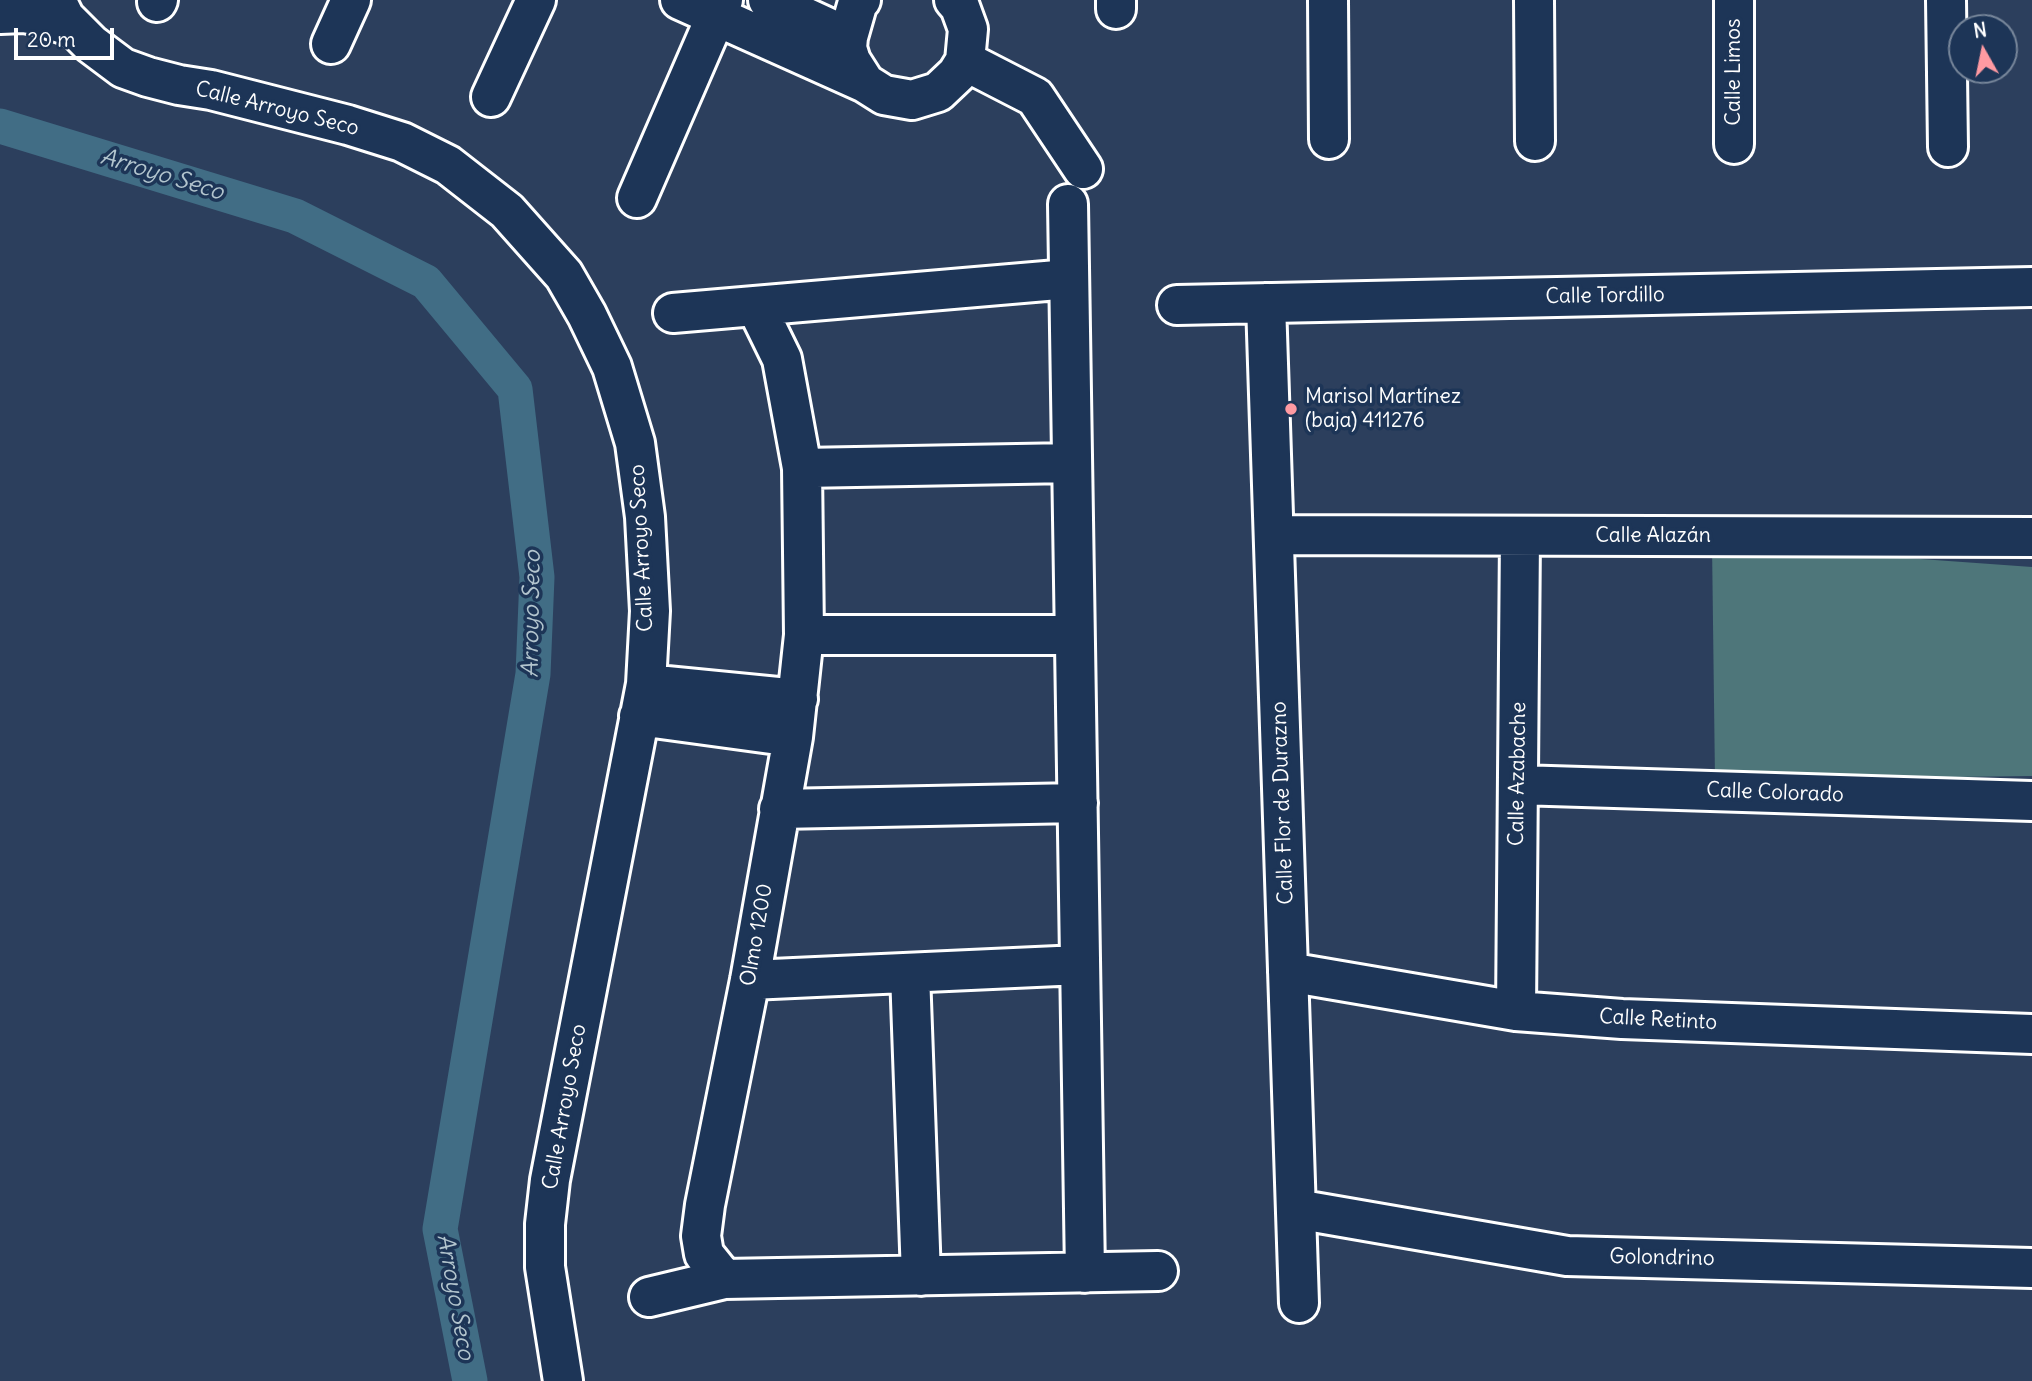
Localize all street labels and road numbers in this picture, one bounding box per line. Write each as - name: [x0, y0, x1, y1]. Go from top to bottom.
- street label: Calle Limos: [1721, 18, 1747, 126]
- street label: Calle Arroyo Seco: [193, 76, 361, 142]
- street label: Calle Tordillo: [1545, 282, 1665, 310]
- street label: Calle Arroyo Seco: [625, 464, 659, 632]
- street label: Calle Alazán: [1595, 523, 1711, 549]
- street label: Calle Flor de Durazno: [1267, 701, 1299, 905]
- street label: Calle Azabache: [1504, 702, 1532, 846]
- street label: Calle Colorado: [1706, 778, 1844, 808]
- street label: Olmo 1200: [736, 882, 778, 988]
- street label: Calle Retinto: [1598, 1004, 1718, 1036]
- street label: Calle Arroyo Seco: [538, 1022, 592, 1192]
- street label: Golondrino: [1609, 1244, 1715, 1272]

